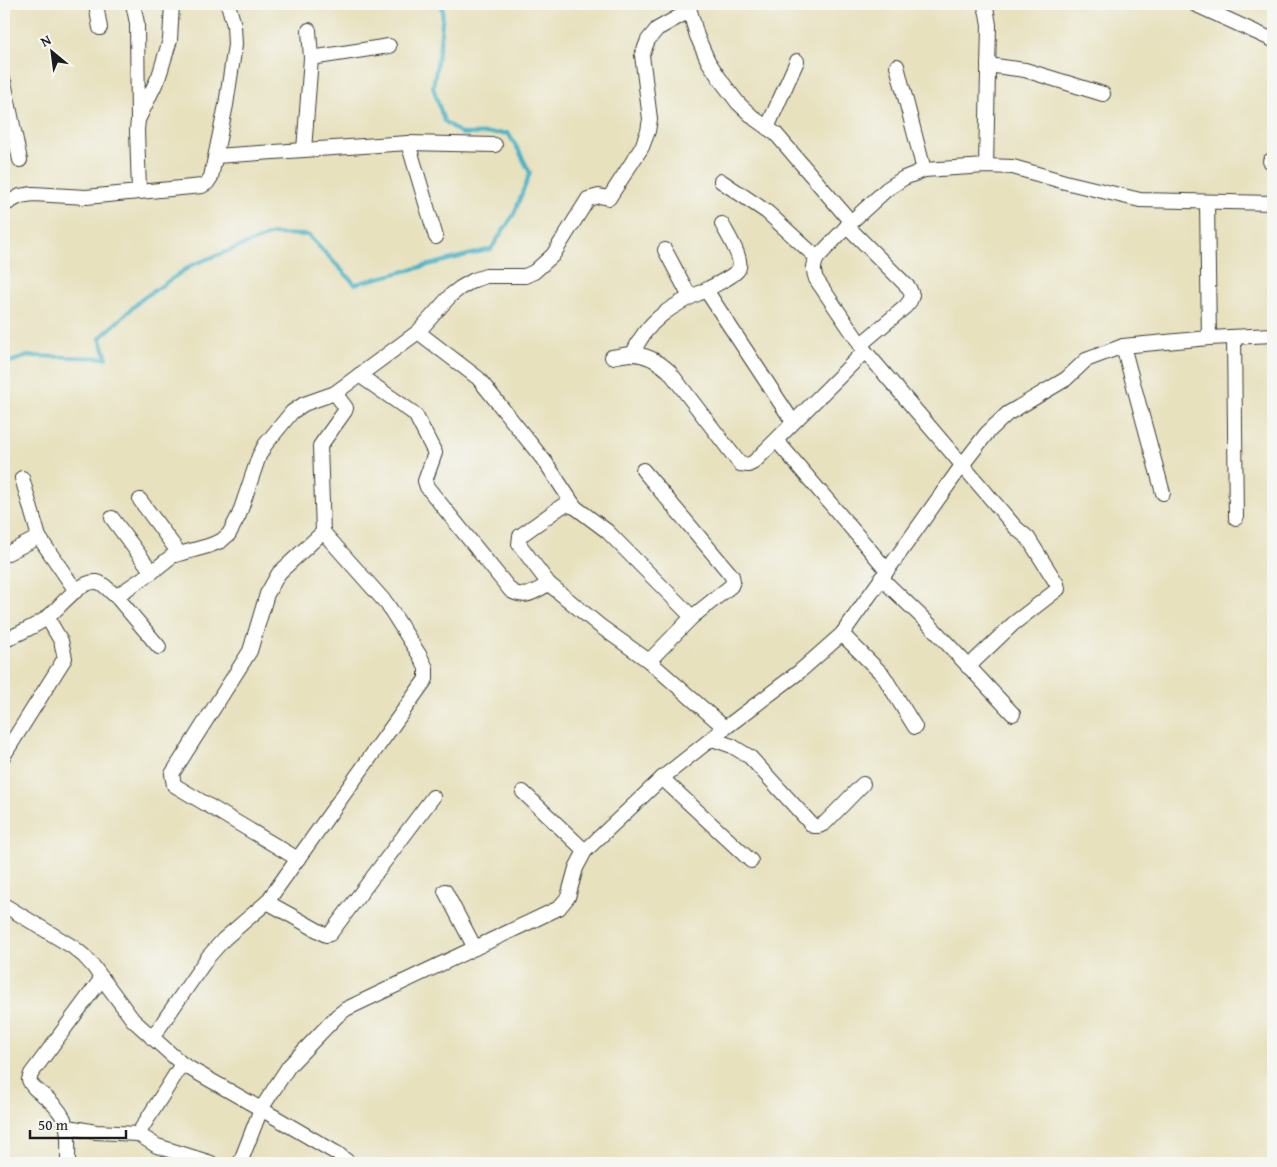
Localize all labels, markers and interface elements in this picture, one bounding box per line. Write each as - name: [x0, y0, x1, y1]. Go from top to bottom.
- north arrow: [28, 28, 78, 78]
- text: N: [37, 29, 55, 52]
- scale bar: [30, 1107, 126, 1139]
- text: 50 m: [38, 1114, 69, 1135]

